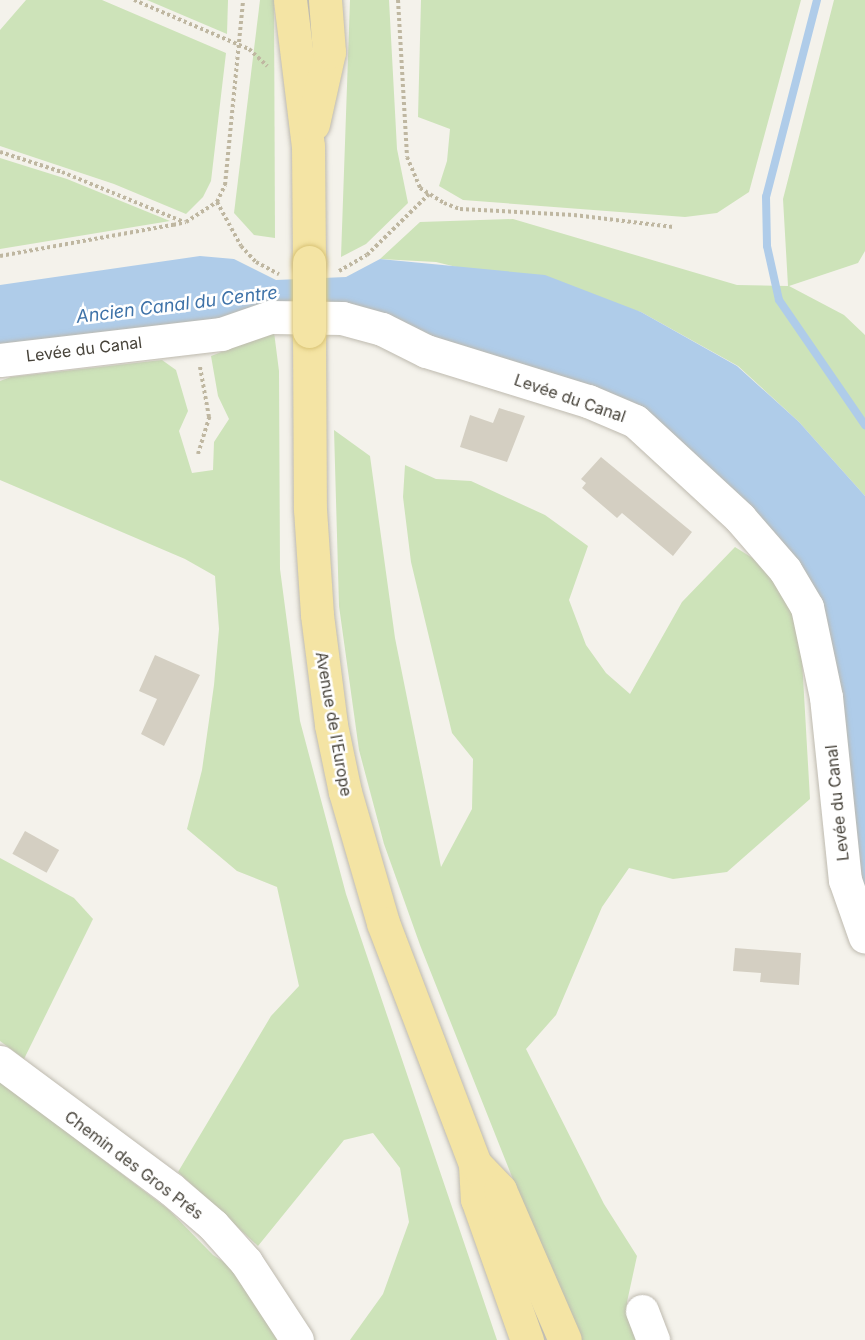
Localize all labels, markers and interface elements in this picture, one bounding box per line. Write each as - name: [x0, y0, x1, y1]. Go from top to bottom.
- water label: Ancien Canal du Centre: [75, 282, 279, 328]
- street label: Levée du Canal: [25, 332, 143, 366]
- street label: Levée du Canal: [512, 370, 628, 426]
- street label: Avenue de l'Europe: [312, 650, 356, 798]
- street label: Levée du Canal: [821, 744, 853, 862]
- street label: Chemin des Gros Prés: [61, 1107, 207, 1223]

